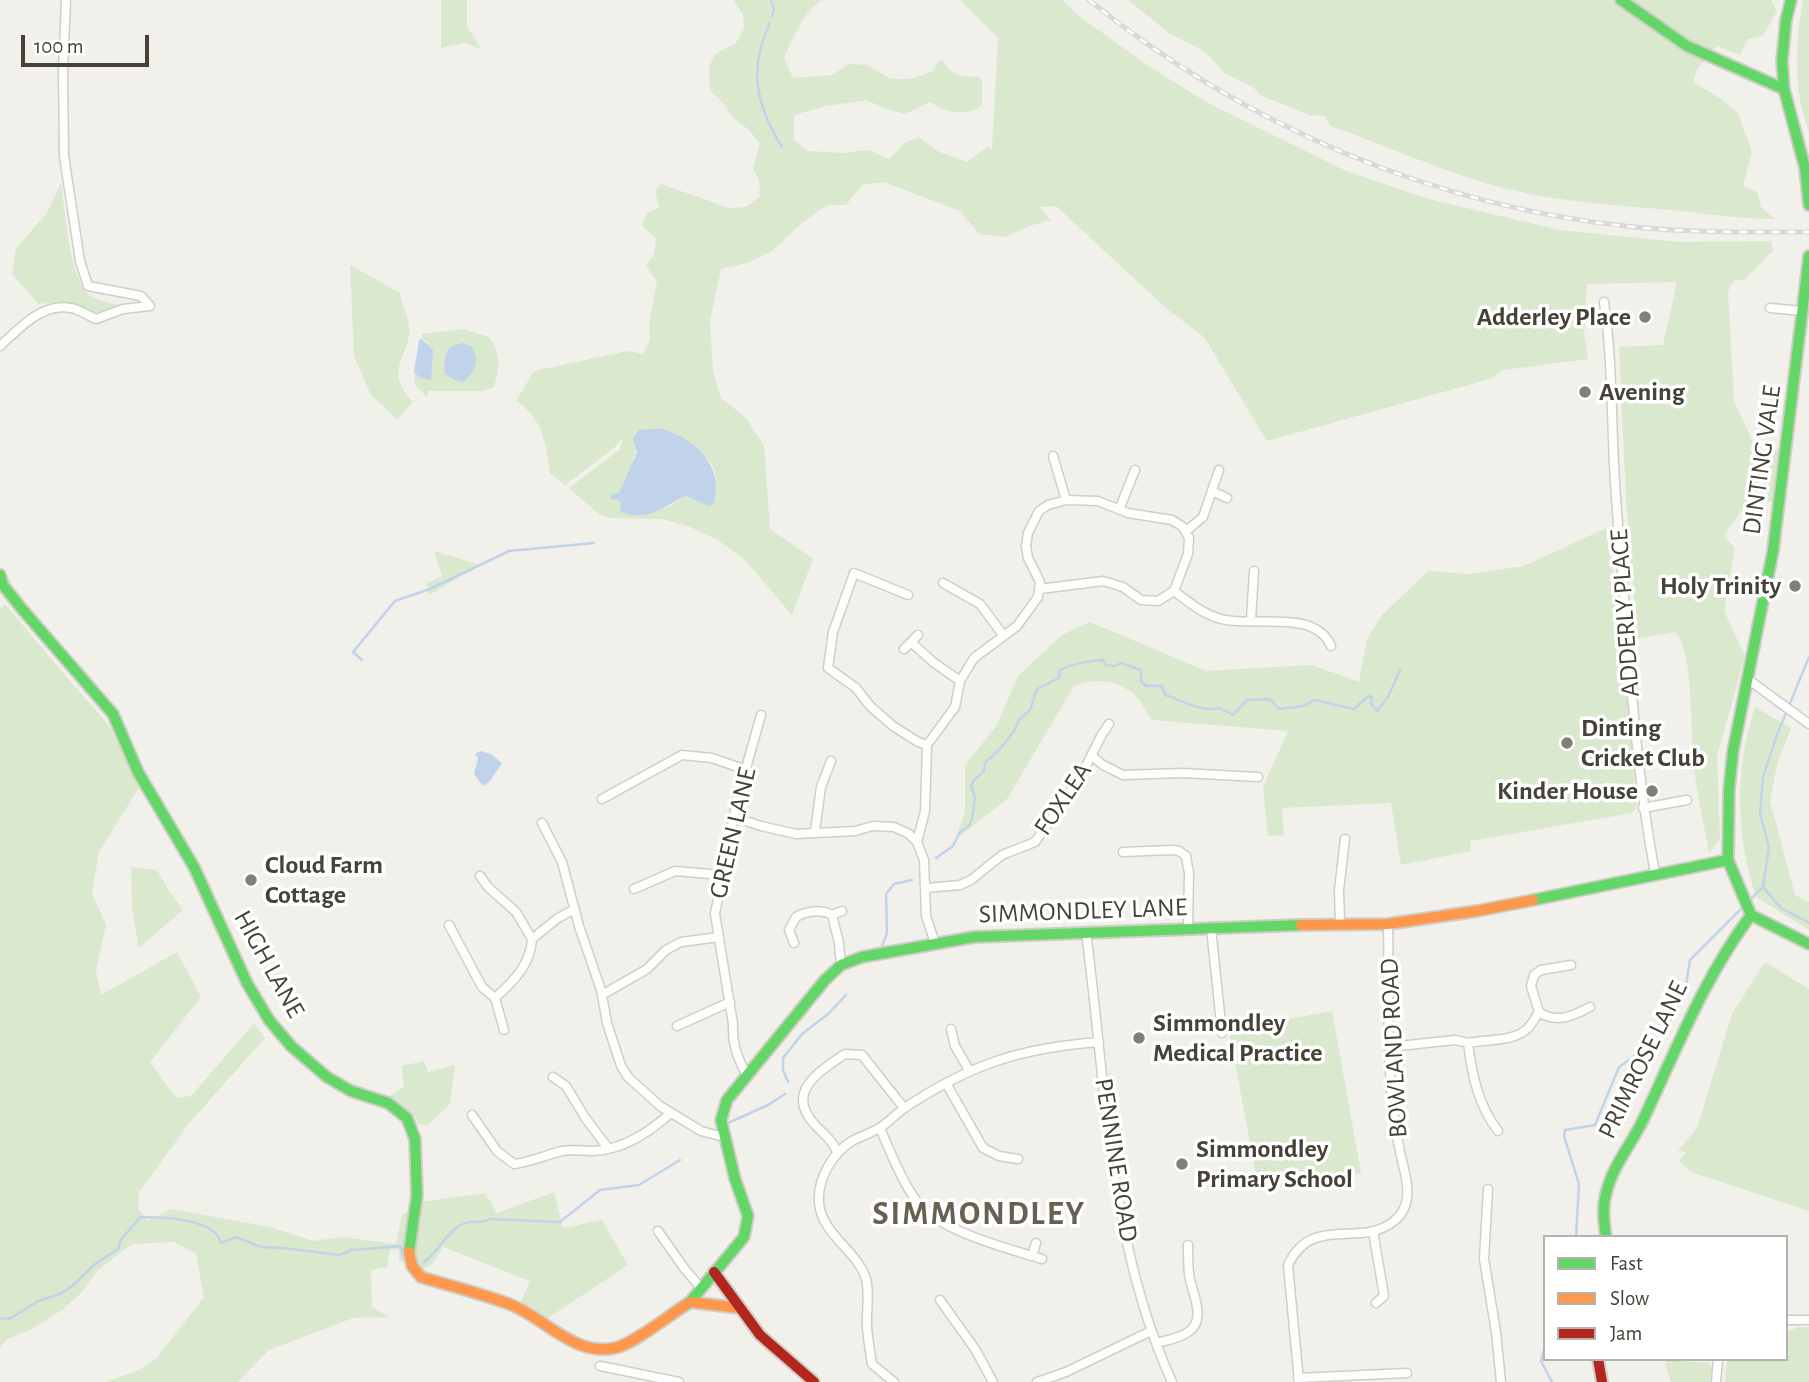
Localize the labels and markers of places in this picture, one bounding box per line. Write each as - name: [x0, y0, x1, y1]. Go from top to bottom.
- place label: Adderley Place: [1477, 301, 1631, 333]
- marker: Adderley Place: [1637, 309, 1653, 325]
- place label: Avening: [1599, 376, 1685, 408]
- marker: Avening: [1577, 384, 1593, 400]
- place label: Holy Trinity: [1660, 570, 1781, 602]
- marker: Holy Trinity: [1787, 578, 1803, 594]
- place label: Dinting Cricket Club: [1581, 712, 1705, 774]
- marker: Dinting Cricket Club: [1559, 735, 1575, 751]
- place label: Kinder House: [1497, 775, 1638, 807]
- marker: Kinder House: [1644, 783, 1660, 799]
- place label: Cloud Farm Cottage: [265, 849, 383, 910]
- marker: Cloud Farm Cottage: [243, 872, 259, 888]
- place label: Simmondley Medical Practice: [1153, 1007, 1322, 1068]
- marker: Simmondley Medical Practice: [1131, 1030, 1147, 1046]
- place label: Simmondley Primary School: [1196, 1133, 1353, 1194]
- marker: Simmondley Primary School: [1174, 1156, 1190, 1172]

